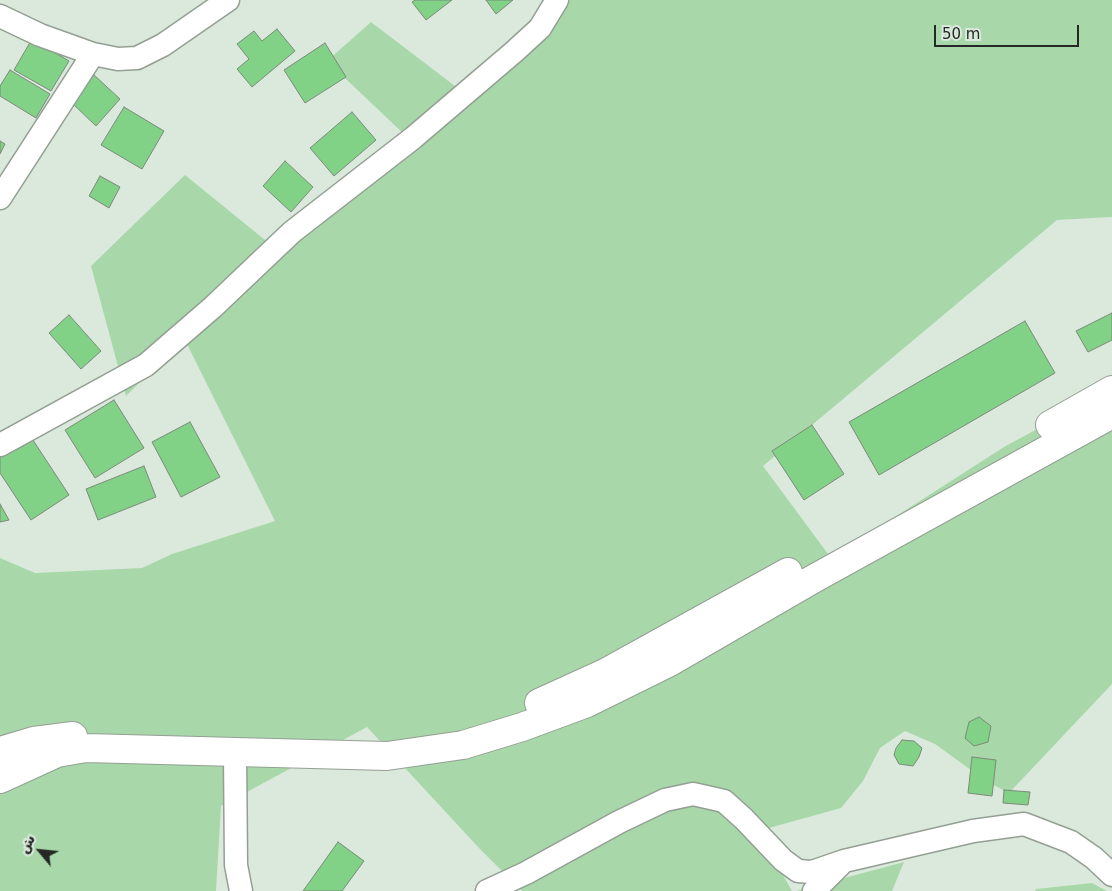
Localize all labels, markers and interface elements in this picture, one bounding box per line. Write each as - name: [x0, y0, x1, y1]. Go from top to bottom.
- scale bar: [937, 15, 1082, 47]
- text: 50 m: [942, 25, 980, 43]
- north arrow: [15, 826, 65, 876]
- text: ش: [15, 832, 38, 856]

